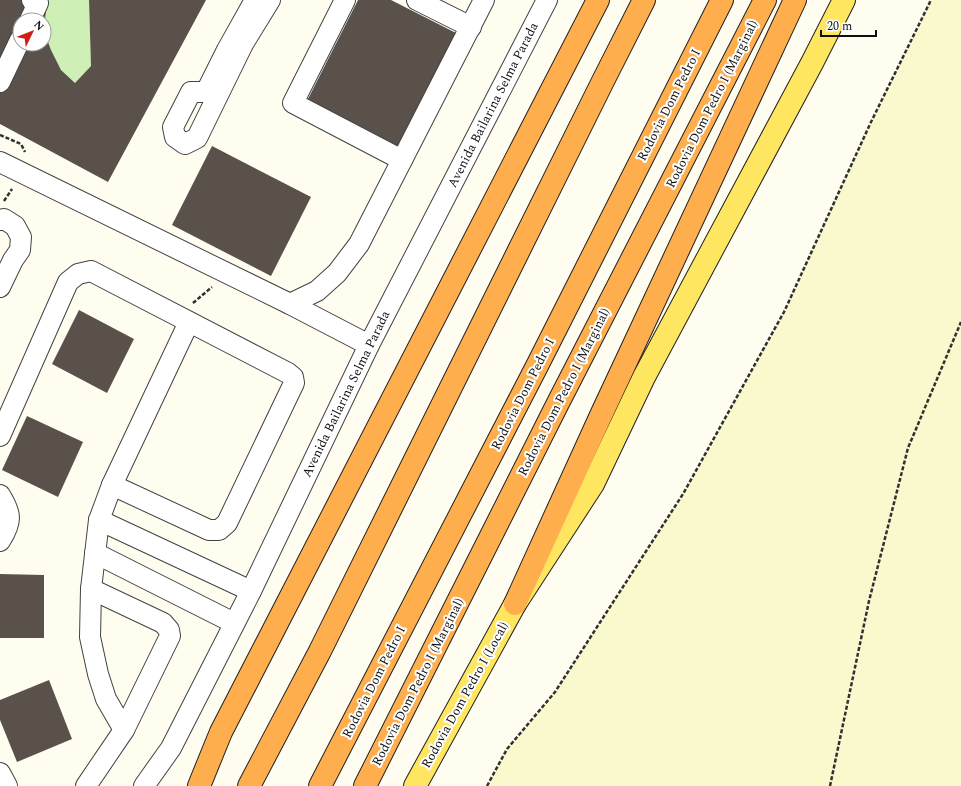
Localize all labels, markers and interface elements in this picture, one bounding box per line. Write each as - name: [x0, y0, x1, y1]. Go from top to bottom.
- north arrow: [12, 12, 52, 52]
- scale bar: [821, 12, 876, 38]
- text: N: [30, 16, 48, 35]
- text: 20 m: [827, 17, 852, 36]
- street label: Avenida Bailarina Selma Parada: [442, 18, 544, 191]
- street label: Rodovia Dom Pedro I (Marginal): [663, 18, 761, 190]
- street label: Rodovia Dom Pedro I: [634, 46, 704, 164]
- street label: Rodovia Dom Pedro I (Marginal): [515, 306, 613, 478]
- street label: Avenida Bailarina Selma Parada: [297, 307, 395, 481]
- street label: Rodovia Dom Pedro I: [488, 335, 558, 453]
- street label: Rodovia Dom Pedro I (Marginal): [367, 595, 469, 769]
- street label: Rodovia Dom Pedro I (Local): [416, 618, 514, 772]
- street label: Rodovia Dom Pedro I: [337, 622, 411, 742]

